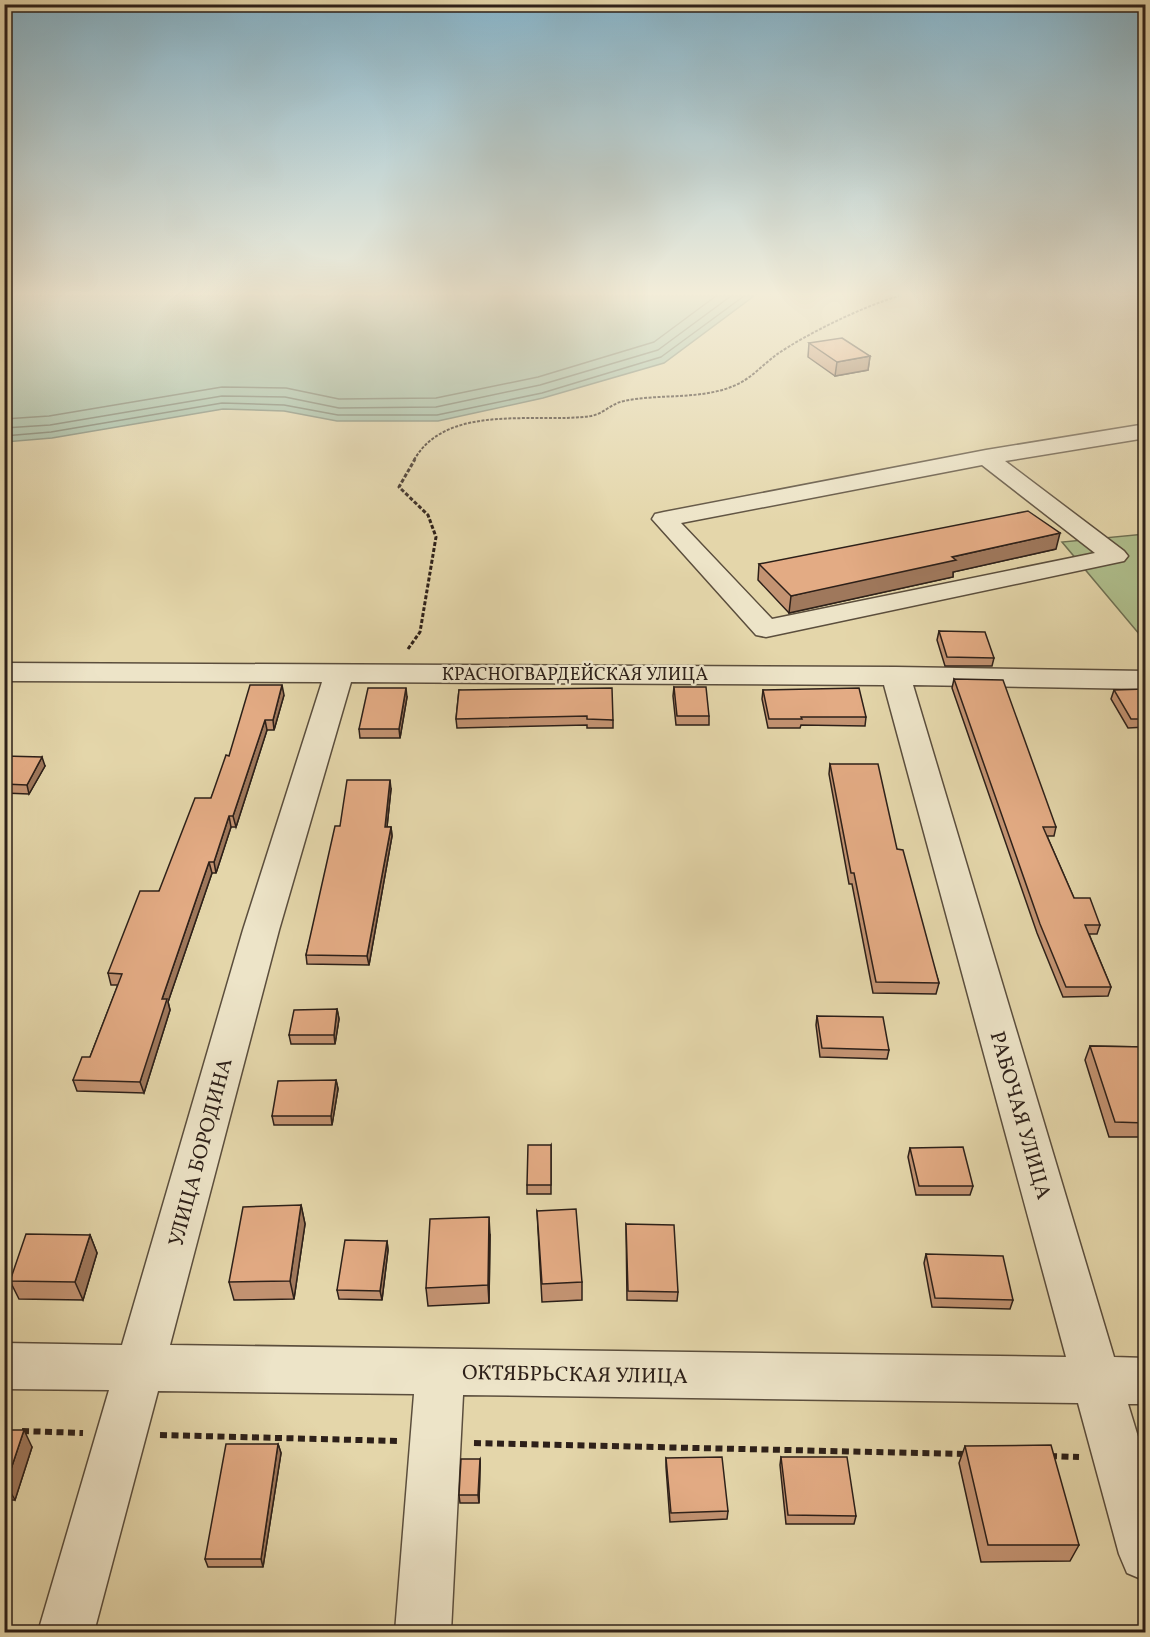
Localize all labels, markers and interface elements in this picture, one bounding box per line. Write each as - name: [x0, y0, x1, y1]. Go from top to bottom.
- street label: КРАСНОГВАРДЕЙСКАЯ УЛИЦА: [442, 663, 709, 688]
- street label: РАБОЧАЯ УЛИЦА: [982, 1028, 1057, 1203]
- street label: УЛИЦА БОРОДИНА: [162, 1055, 241, 1250]
- street label: ОКТЯБРЬСКАЯ УЛИЦА: [462, 1359, 688, 1392]

